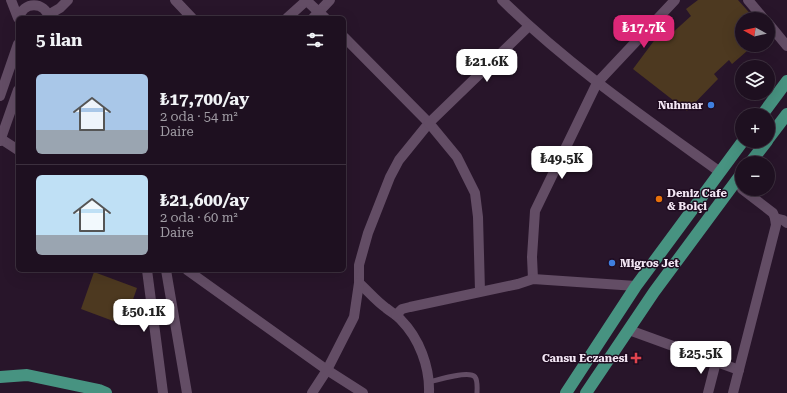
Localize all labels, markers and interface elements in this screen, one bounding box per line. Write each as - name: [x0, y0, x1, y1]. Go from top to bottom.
- north arrow: [735, 12, 775, 52]
- map controls: [735, 12, 775, 196]
- pin: ₺17.7K: [611, 15, 677, 49]
- text: ₺17.7K: [622, 20, 666, 35]
- icon: filters: [304, 29, 326, 51]
- text: 5 ilan: [36, 30, 82, 50]
- pin: ₺21.6K: [454, 49, 520, 83]
- text: ₺21.6K: [465, 54, 509, 69]
- button: layers: [735, 60, 775, 100]
- text: ₺17,700/ay: [160, 89, 249, 109]
- icon: home: [68, 90, 116, 138]
- place label: Nuhmar: [658, 99, 703, 112]
- marker: Nuhmar: [706, 100, 716, 110]
- button: +: [735, 108, 775, 148]
- text: 2 oda · 54 m²: [160, 109, 238, 124]
- text: Daire: [160, 124, 194, 139]
- pin: ₺49.5K: [529, 146, 595, 180]
- text: ₺49.5K: [540, 151, 584, 166]
- button: −: [735, 156, 775, 196]
- place label: Deniz Cafe & Bolçi: [667, 187, 728, 213]
- text: ₺21,600/ay: [160, 190, 249, 210]
- icon: home: [68, 191, 116, 239]
- marker: Deniz Cafe & Bolçi: [654, 194, 664, 204]
- text: 2 oda · 60 m²: [160, 210, 238, 225]
- text: Daire: [160, 225, 194, 240]
- place label: Migros Jet: [620, 257, 679, 270]
- marker: Migros Jet: [607, 258, 617, 268]
- pin: ₺50.1K: [111, 299, 177, 333]
- text: ₺50.1K: [122, 304, 166, 319]
- pin: ₺25.5K: [668, 341, 734, 375]
- text: ₺25.5K: [679, 346, 723, 361]
- place label: Cansu Eczanesi: [542, 352, 628, 365]
- marker: Cansu Eczanesi: [631, 353, 641, 363]

